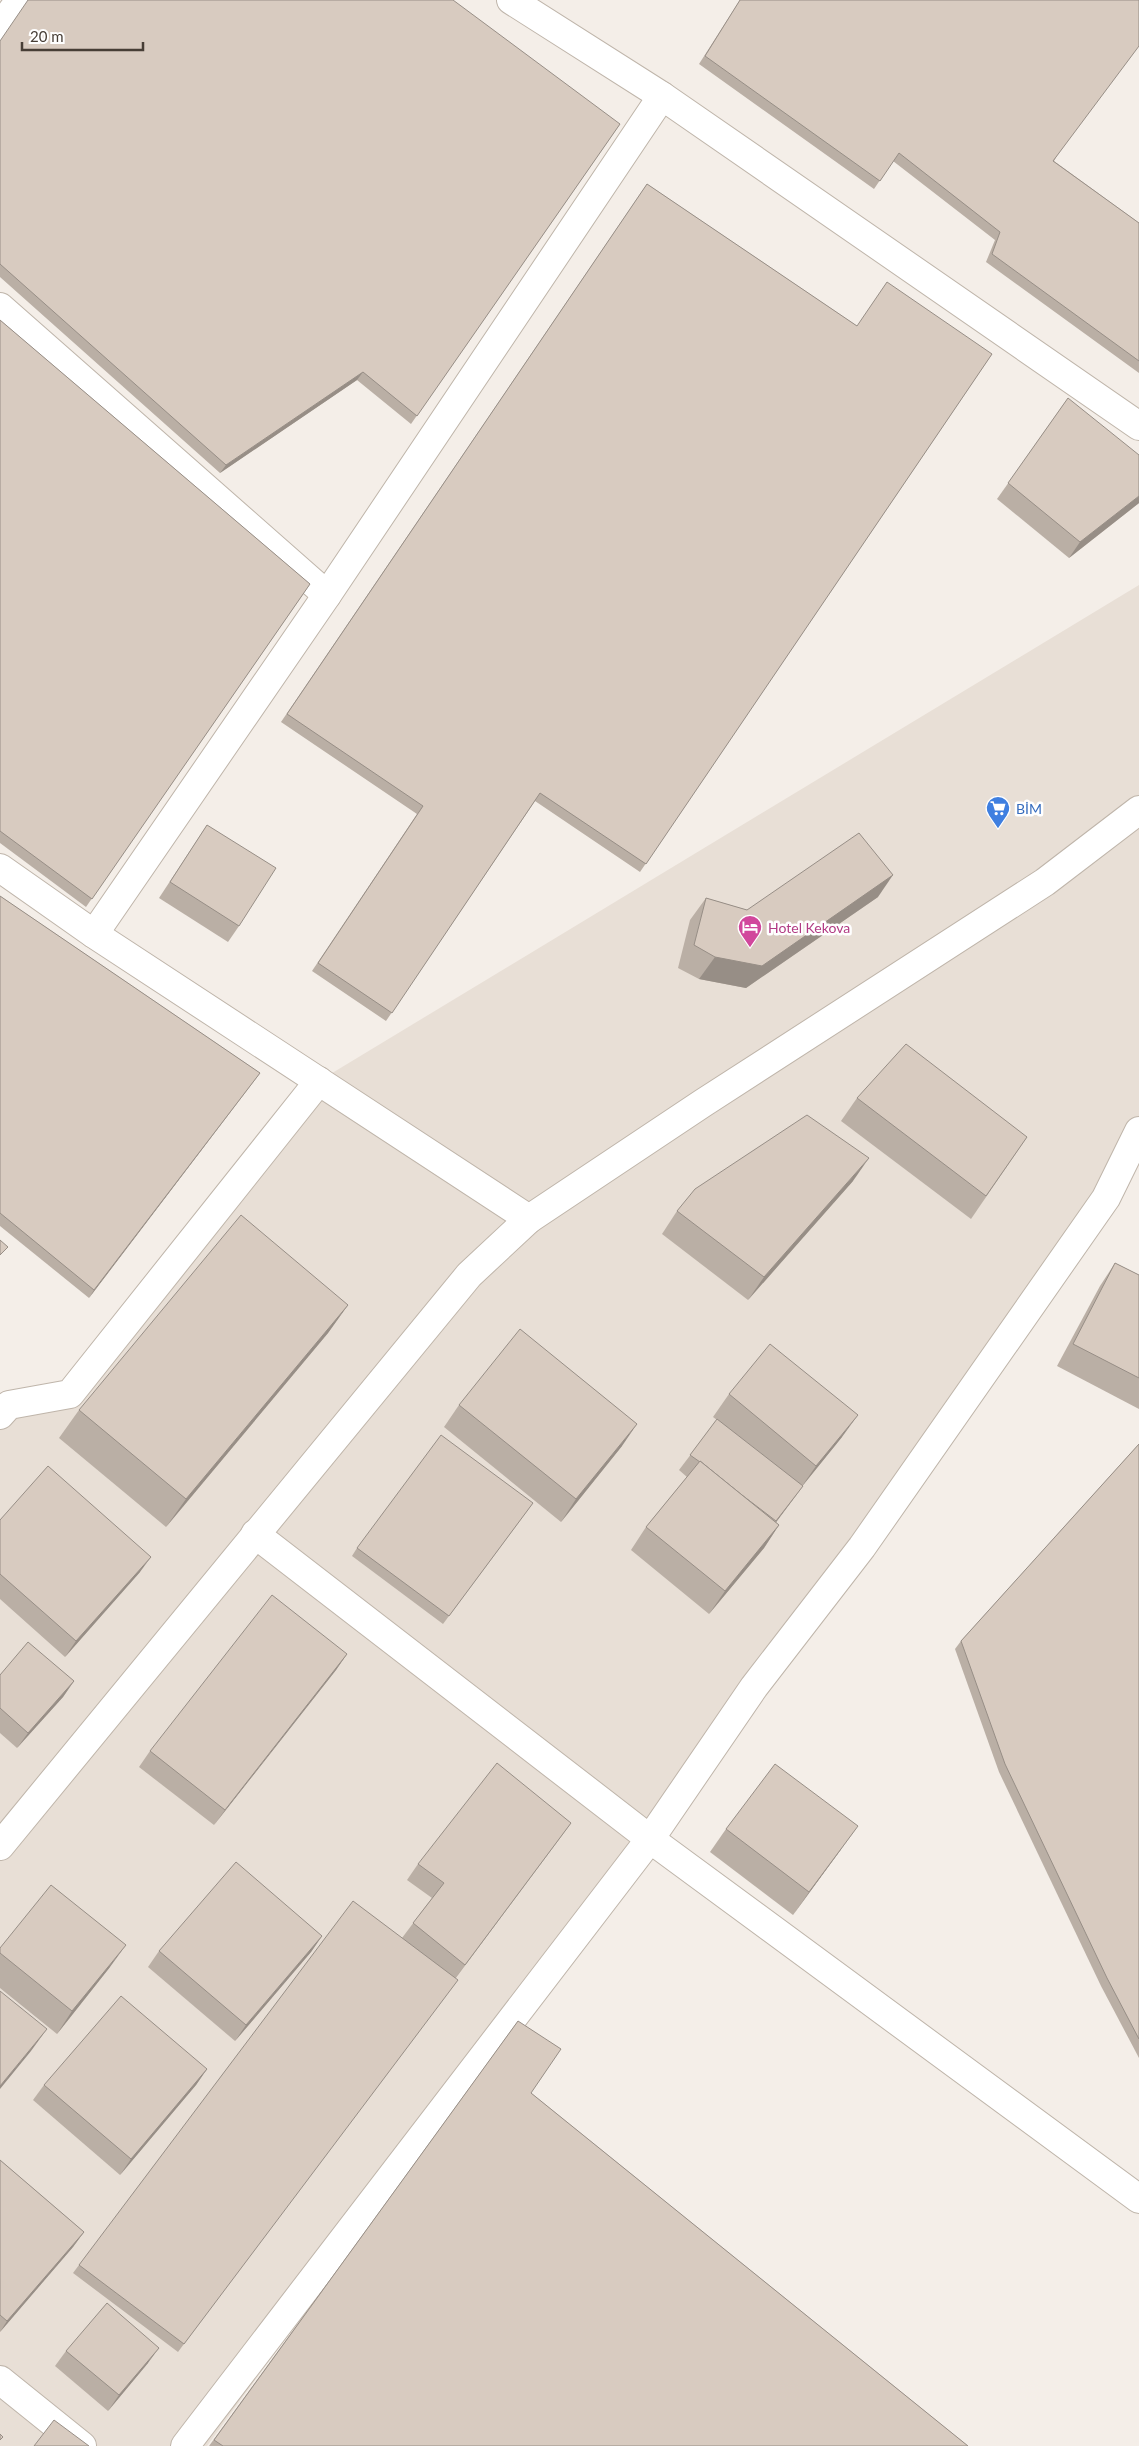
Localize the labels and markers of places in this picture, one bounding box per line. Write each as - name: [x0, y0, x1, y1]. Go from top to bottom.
- supermarket icon: BİM: [985, 795, 1011, 829]
- place label: BİM: [1016, 800, 1042, 817]
- hotel icon: Hotel Kekova: [737, 914, 763, 948]
- place label: Hotel Kekova: [768, 919, 850, 936]

